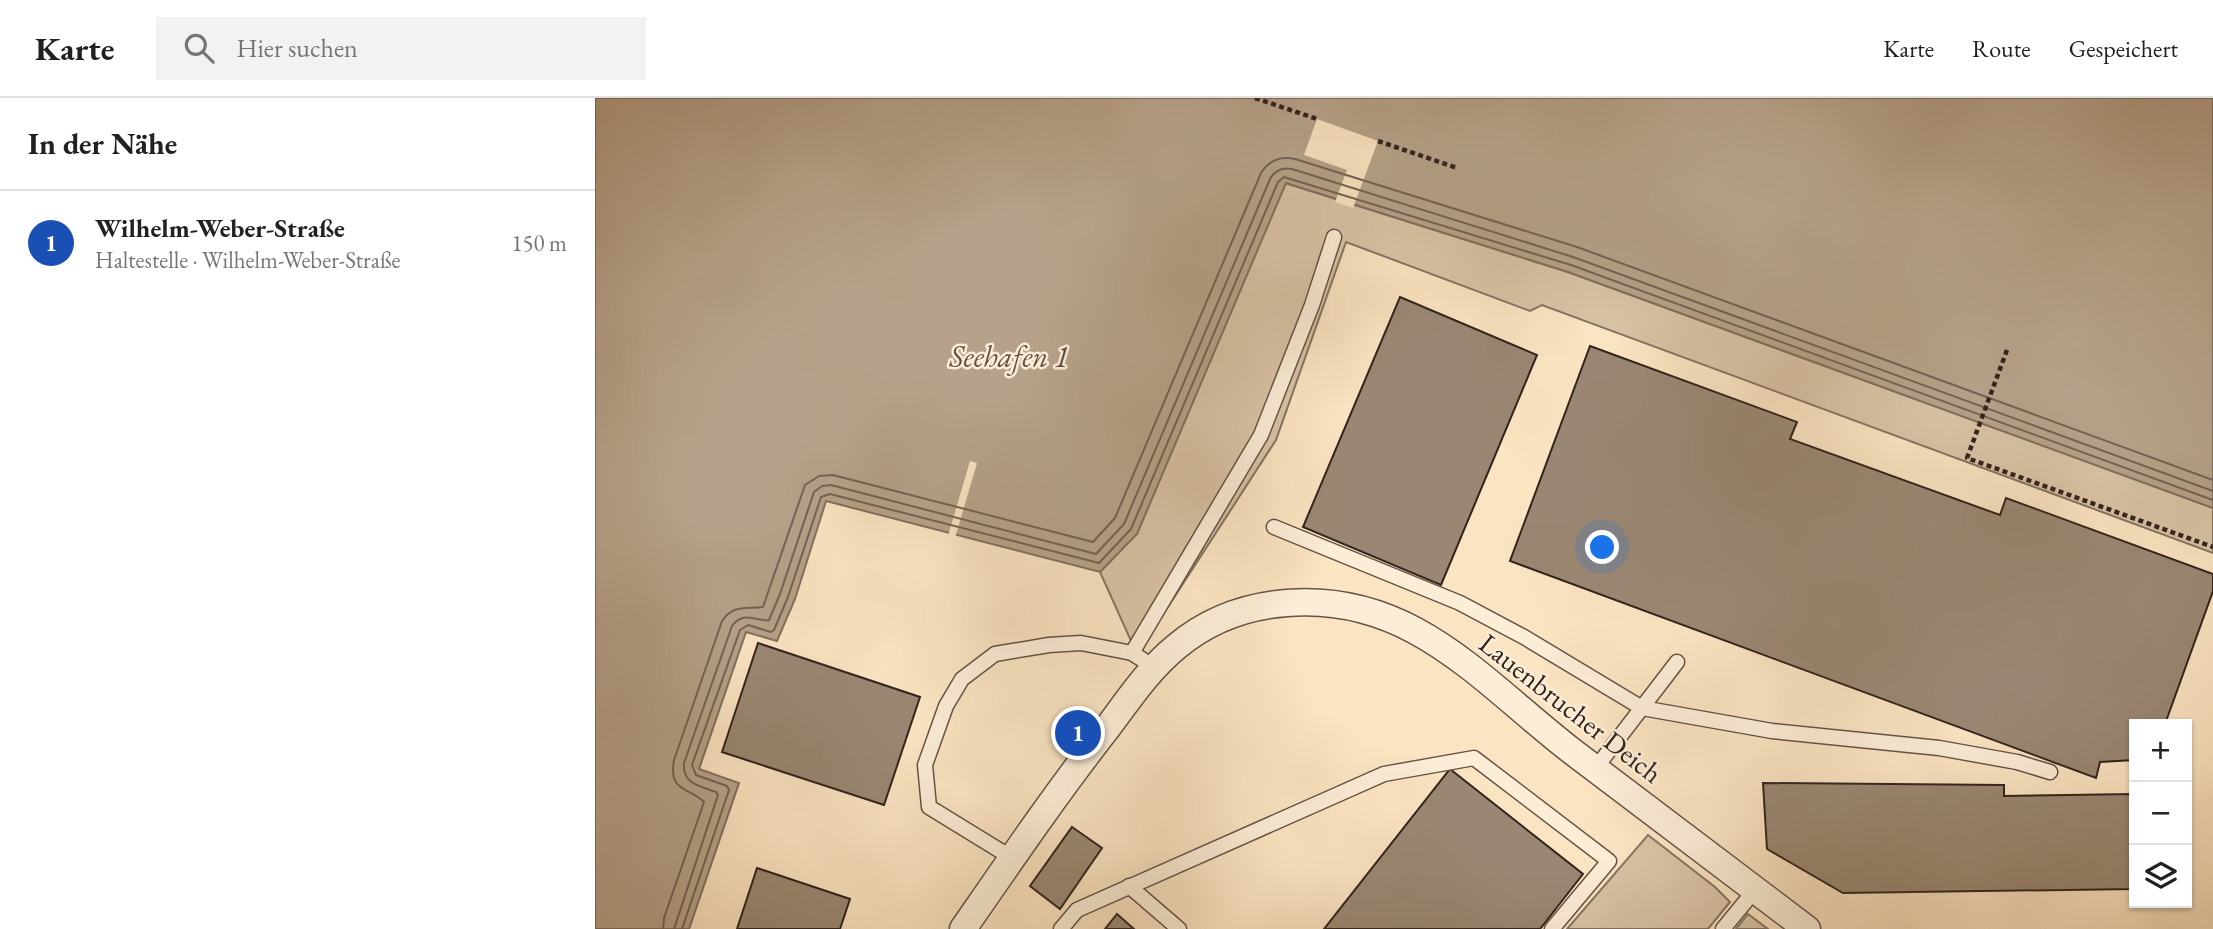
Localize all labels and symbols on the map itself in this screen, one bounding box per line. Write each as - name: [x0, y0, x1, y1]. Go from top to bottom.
- water label: Seehafen 1: [948, 337, 1069, 376]
- your location: [1585, 530, 1619, 564]
- street label: Lauenbrucher Deich: [1472, 625, 1670, 791]
- pin: 1: [1055, 707, 1101, 759]

